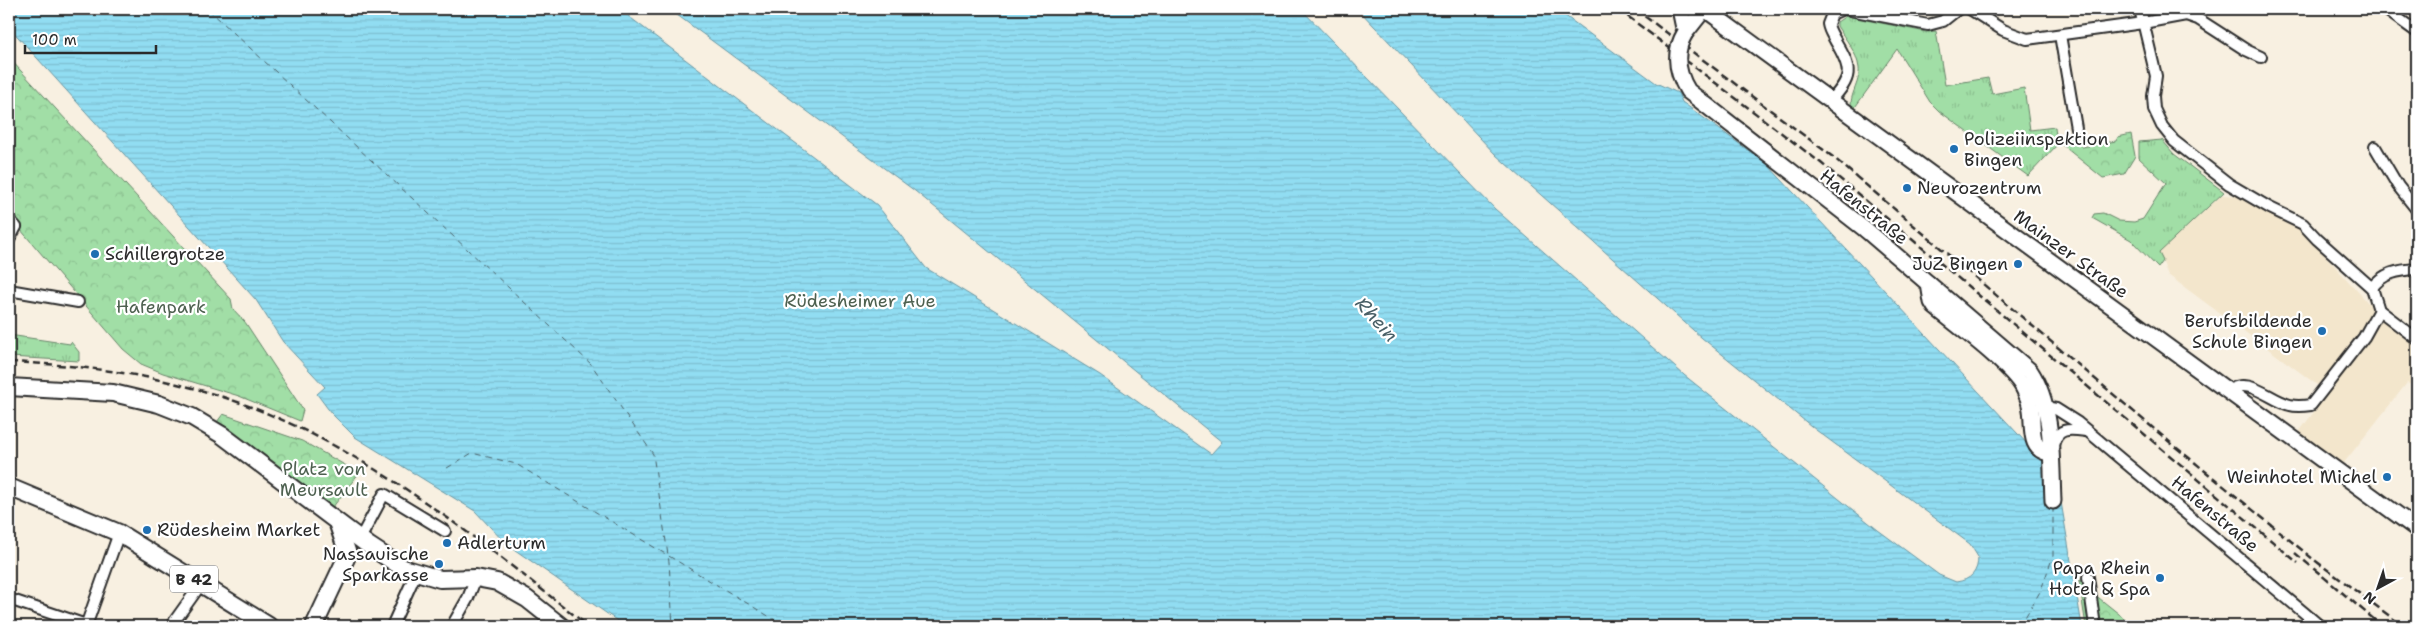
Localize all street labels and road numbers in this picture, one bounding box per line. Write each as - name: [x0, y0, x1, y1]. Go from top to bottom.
- street label: Hafenstraße: [1815, 164, 1913, 250]
- street label: Mainzer Straße: [2009, 204, 2133, 304]
- street label: Hafenstraße: [2166, 470, 2264, 558]
- road number: B 42: [170, 566, 218, 592]

